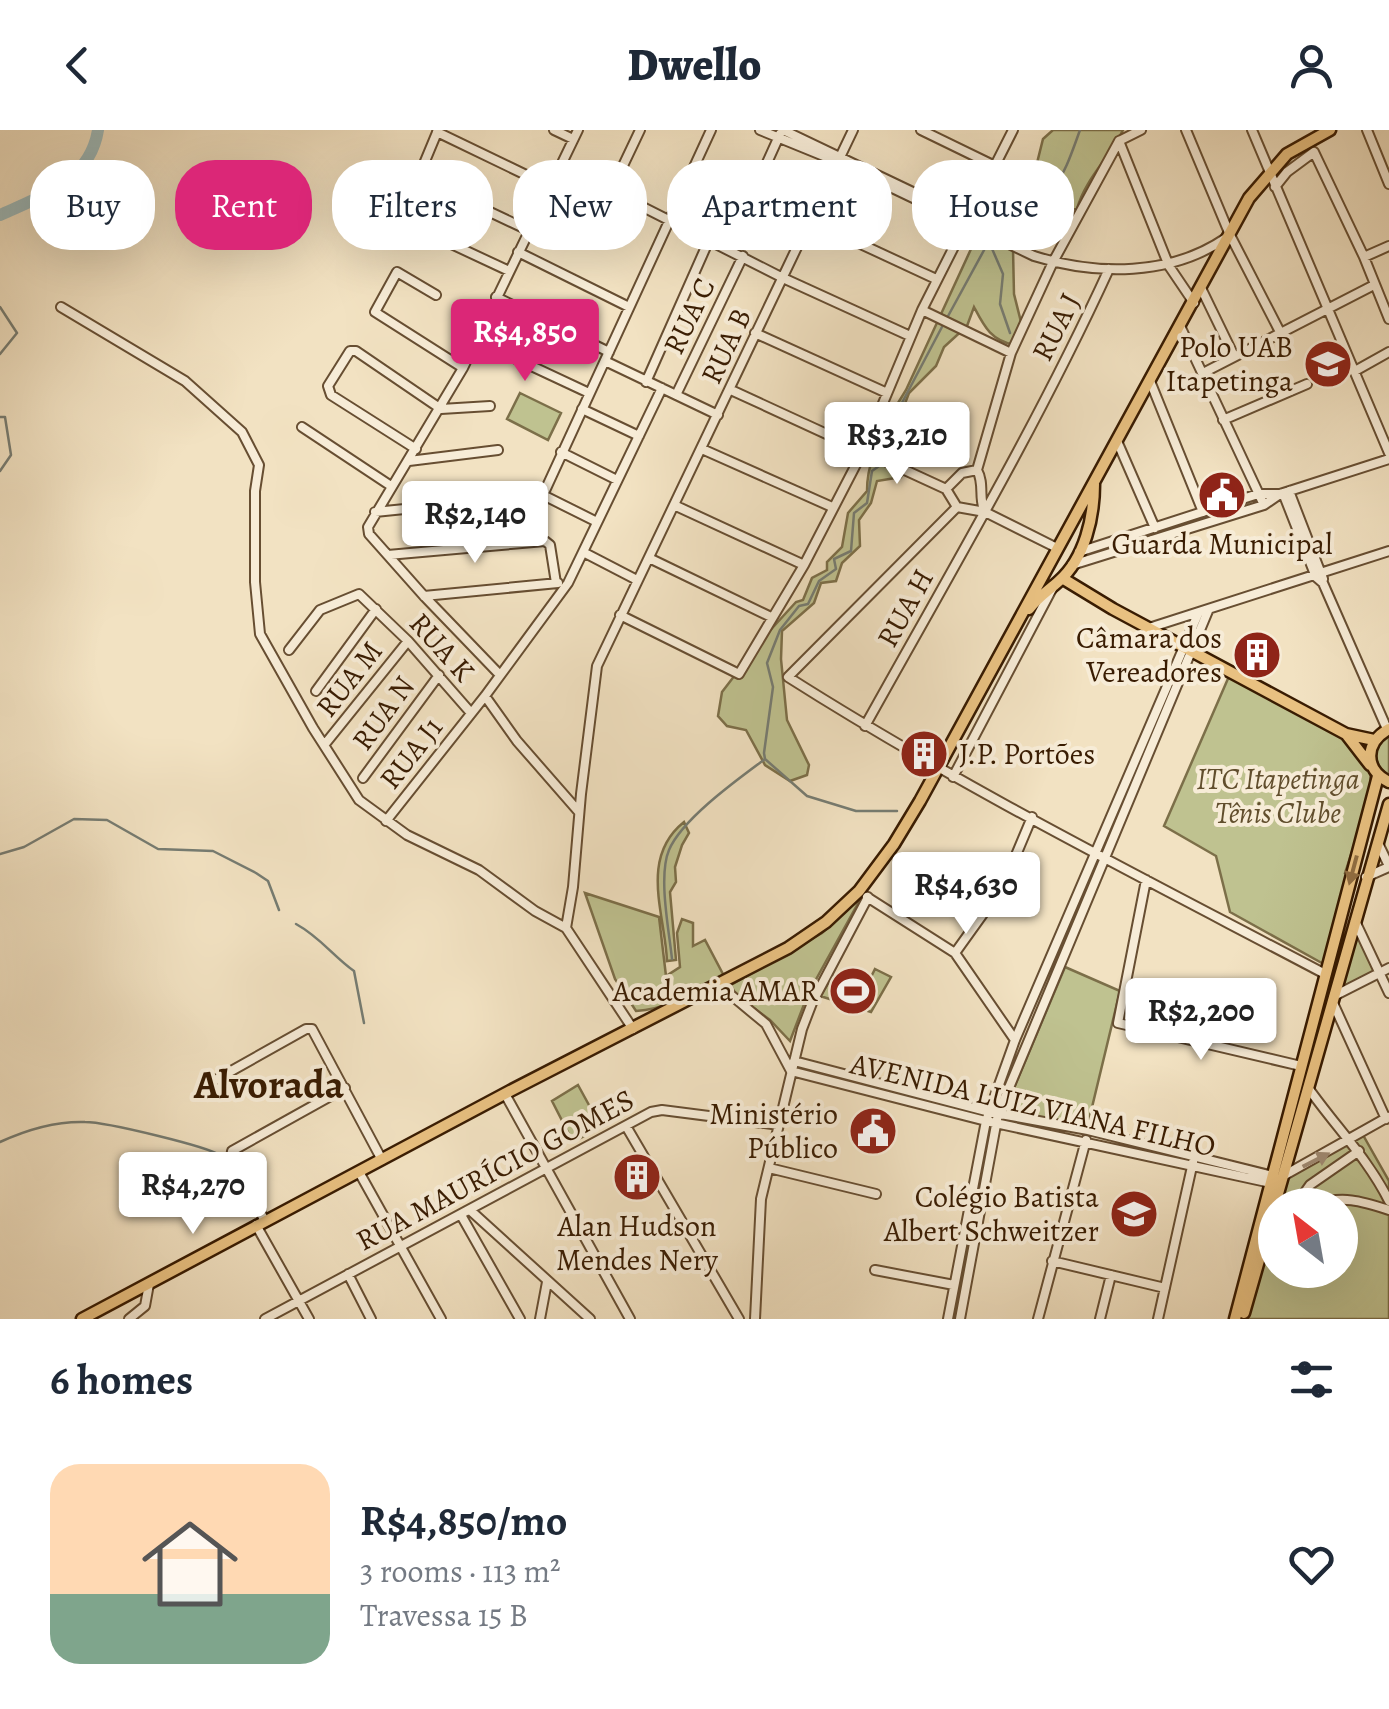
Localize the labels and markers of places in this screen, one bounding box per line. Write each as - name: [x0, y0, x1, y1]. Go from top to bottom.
- pin: R$4,850: [433, 299, 617, 384]
- place label: Polo UAB Itapetinga: [1166, 327, 1293, 401]
- school or university icon: Polo UAB Itapetinga: [1302, 338, 1354, 390]
- pin: R$3,210: [805, 402, 989, 487]
- public building icon: Guarda Municipal: [1196, 469, 1248, 521]
- pin: R$2,140: [383, 481, 567, 566]
- place label: Guarda Municipal: [1111, 524, 1333, 564]
- place label: Câmara dos Vereadores: [1076, 618, 1222, 692]
- building icon: Câmara dos Vereadores: [1231, 629, 1283, 681]
- building icon: J.P. Portões: [898, 728, 950, 780]
- place label: J.P. Portões: [959, 734, 1095, 774]
- pin: R$4,630: [874, 852, 1058, 937]
- sports icon: Academia AMAR: [827, 965, 879, 1017]
- place label: Academia AMAR: [612, 971, 819, 1011]
- pin: R$2,200: [1109, 978, 1293, 1063]
- place label: Ministério Público: [709, 1094, 838, 1168]
- public building icon: Ministério Público: [847, 1105, 899, 1157]
- building icon: Alan Hudson Mendes Nery: [611, 1151, 663, 1203]
- pin: R$4,270: [101, 1152, 285, 1237]
- place label: Colégio Batista Albert Schweitzer: [883, 1177, 1099, 1251]
- school or university icon: Colégio Batista Albert Schweitzer: [1108, 1188, 1160, 1240]
- place label: Alan Hudson Mendes Nery: [556, 1206, 719, 1280]

